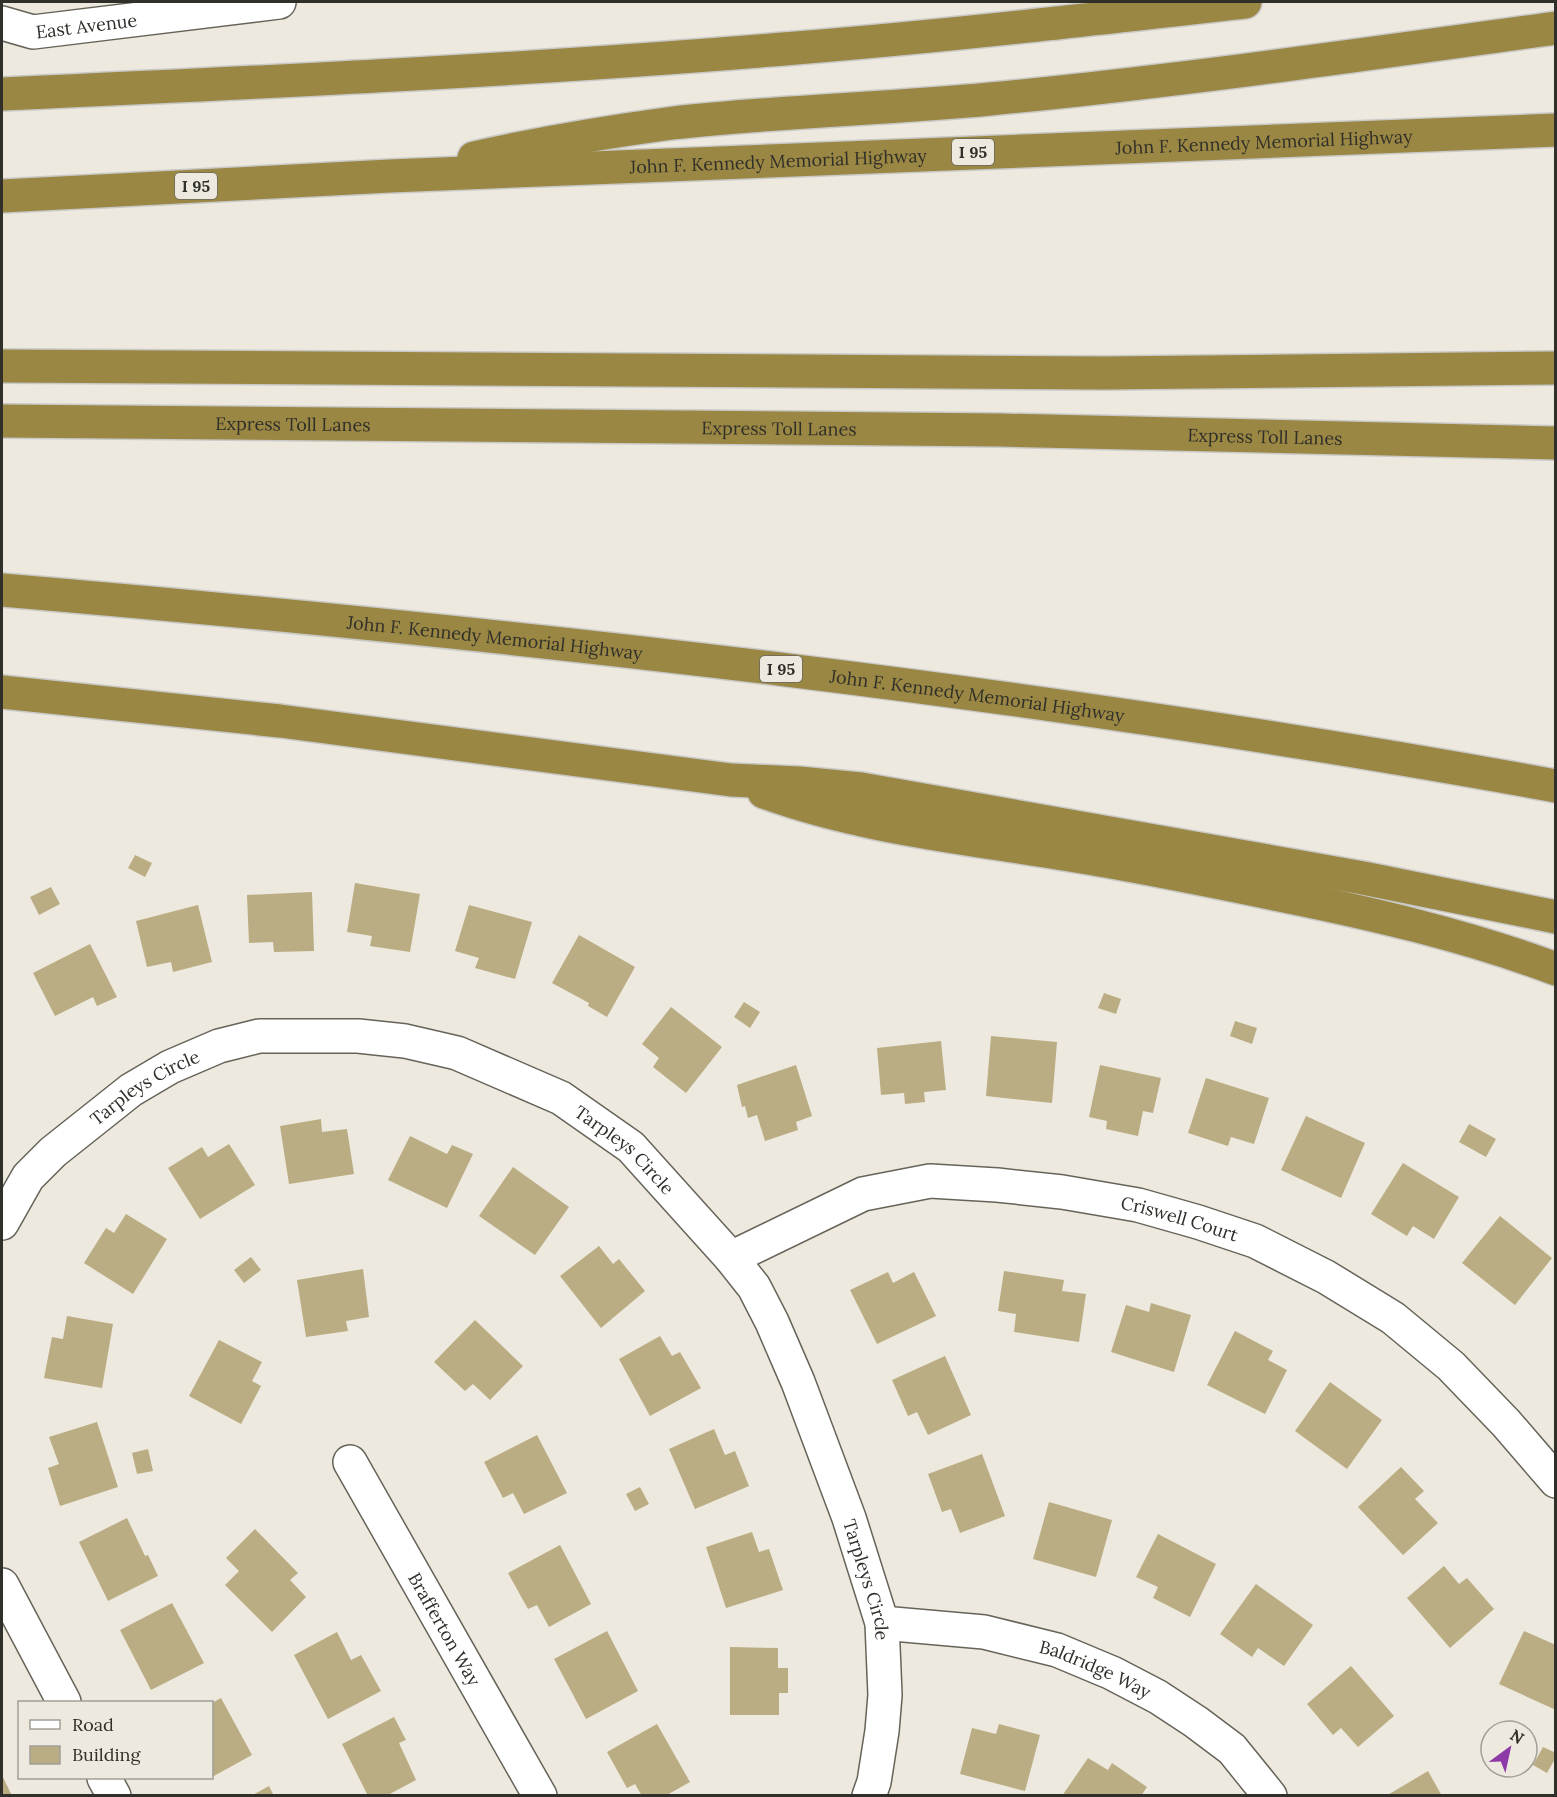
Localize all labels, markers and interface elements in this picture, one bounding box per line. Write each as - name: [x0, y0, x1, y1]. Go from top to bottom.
- street label: East Avenue: [34, 8, 138, 43]
- street label: John F. Kennedy Memorial Highway: [1114, 124, 1413, 159]
- road number: I 95: [952, 139, 994, 165]
- street label: John F. Kennedy Memorial Highway: [628, 143, 928, 178]
- road number: I 95: [175, 173, 217, 199]
- street label: Express Toll Lanes: [215, 411, 371, 436]
- street label: Express Toll Lanes: [701, 416, 857, 440]
- street label: Express Toll Lanes: [1187, 423, 1343, 450]
- street label: John F. Kennedy Memorial Highway: [345, 610, 644, 664]
- road number: I 95: [760, 656, 802, 682]
- street label: John F. Kennedy Memorial Highway: [827, 664, 1127, 727]
- street label: Tarpleys Circle: [85, 1044, 203, 1130]
- street label: Tarpleys Circle: [570, 1100, 680, 1199]
- street label: Criswell Court: [1119, 1191, 1241, 1246]
- street label: Tarpleys Circle: [839, 1516, 894, 1641]
- street label: Brafferton Way: [404, 1568, 487, 1690]
- street label: Baldridge Way: [1037, 1635, 1156, 1703]
- legend: [18, 1701, 213, 1779]
- text: Road: [72, 1713, 114, 1736]
- north arrow: [1479, 1719, 1539, 1779]
- text: N: [1507, 1725, 1528, 1748]
- text: Building: [72, 1743, 142, 1766]

